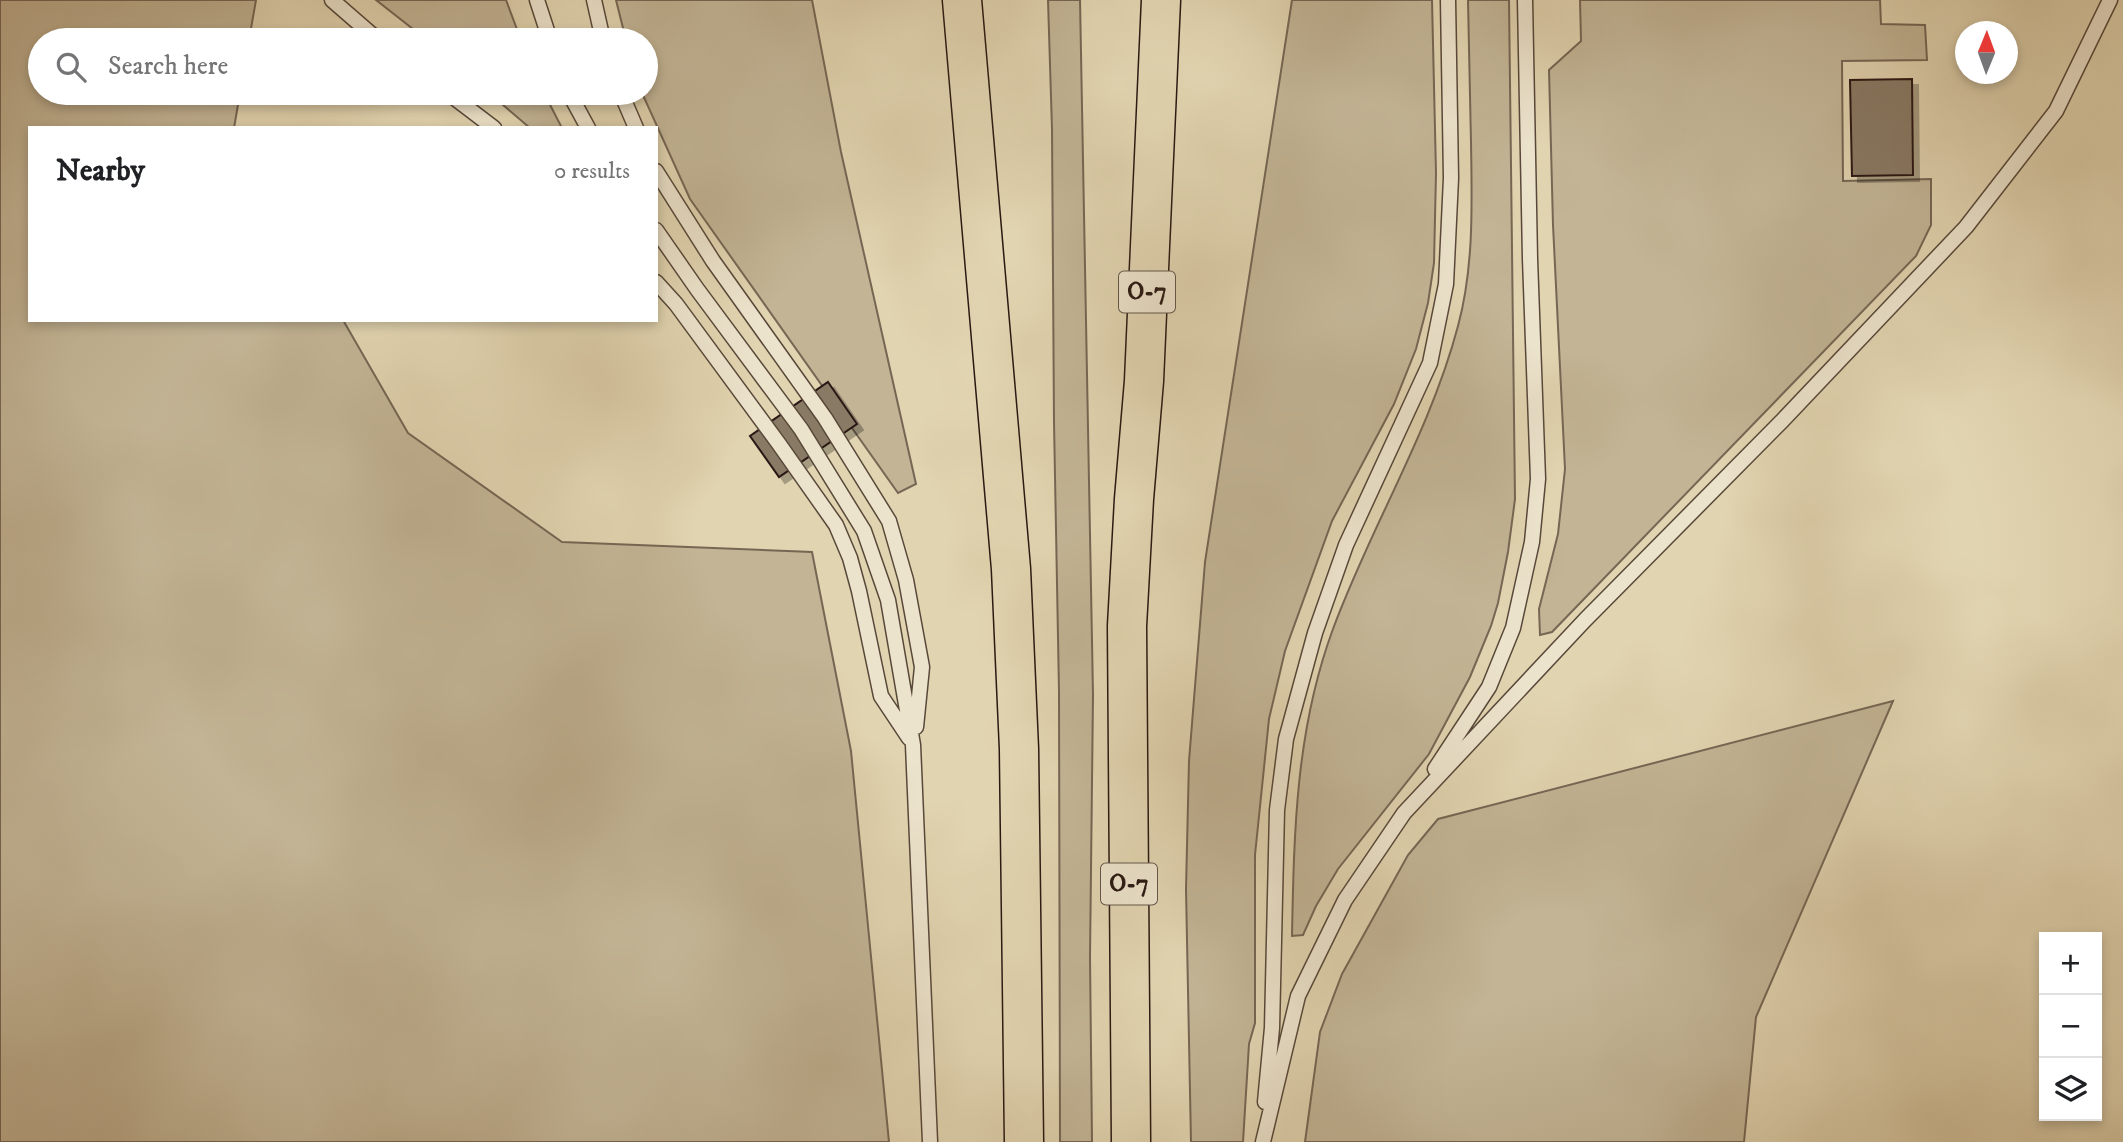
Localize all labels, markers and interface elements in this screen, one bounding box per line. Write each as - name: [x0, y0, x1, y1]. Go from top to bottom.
- north arrow: [1955, 21, 2018, 84]
- search box: [28, 28, 658, 105]
- icon: search: [52, 48, 90, 86]
- text: Search here: [108, 50, 228, 83]
- text: Nearby: [56, 153, 145, 190]
- text: 0 results: [554, 157, 630, 186]
- road number: O-7: [1119, 272, 1175, 312]
- road number: O-7: [1101, 864, 1157, 904]
- map controls: [2039, 932, 2102, 1121]
- button: +: [2039, 932, 2102, 995]
- button: −: [2039, 995, 2102, 1058]
- button: layers: [2039, 1058, 2102, 1121]

